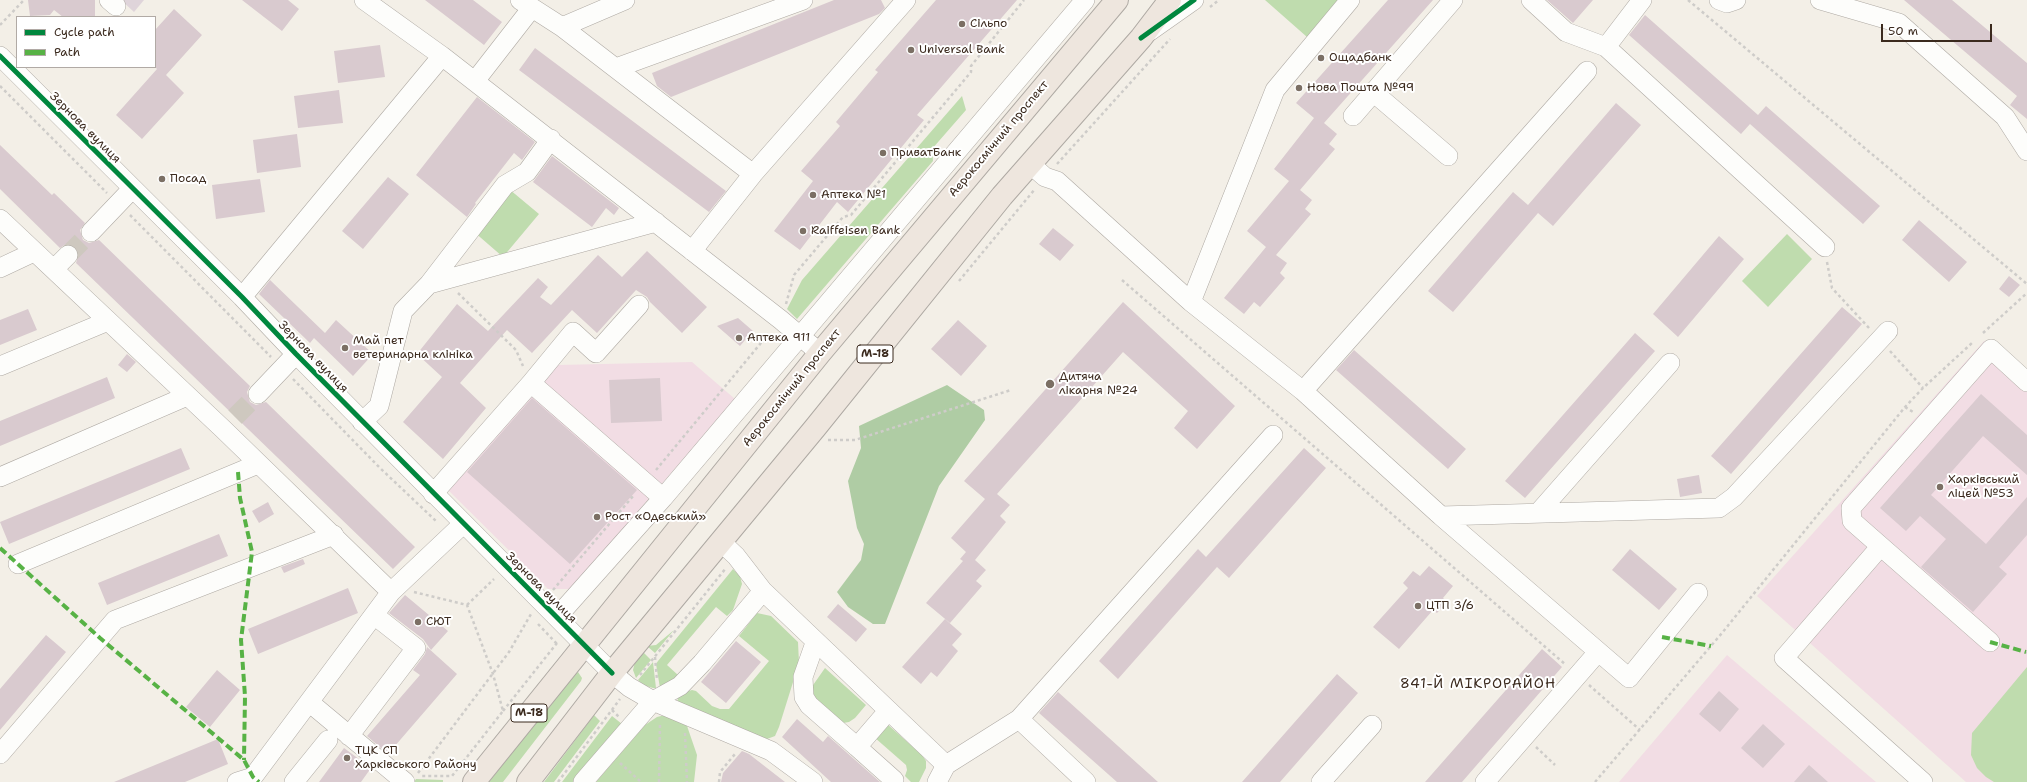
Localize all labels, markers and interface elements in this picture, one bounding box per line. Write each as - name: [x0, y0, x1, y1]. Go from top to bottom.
- legend: [16, 16, 156, 68]
- scale bar: [1883, 16, 1994, 42]
- place label: Сільпо: [970, 17, 1007, 31]
- marker: Сільпо: [957, 19, 967, 29]
- text: 50 m: [1888, 23, 1918, 39]
- text: Cycle path: [54, 24, 115, 40]
- place label: Universal Bank: [919, 43, 1005, 57]
- text: Path: [54, 44, 80, 60]
- marker: Universal Bank: [906, 45, 916, 55]
- place label: Ощадбанк: [1329, 51, 1392, 65]
- marker: Ощадбанк: [1316, 53, 1326, 63]
- street label: Аерокосмічний проспект: [946, 78, 1052, 200]
- place label: Нова Пошта №99: [1307, 81, 1414, 95]
- marker: Нова Пошта №99: [1294, 83, 1304, 93]
- street label: Зернова вулиця: [46, 89, 124, 167]
- place label: ПриватБанк: [891, 146, 961, 160]
- marker: ПриватБанк: [878, 148, 888, 158]
- place label: Посад: [170, 172, 206, 186]
- marker: Посад: [157, 174, 167, 184]
- place label: Аптека №1: [821, 188, 886, 202]
- marker: Аптека №1: [808, 190, 818, 200]
- place label: Raiffeisen Bank: [811, 224, 900, 238]
- marker: Raiffeisen Bank: [798, 226, 808, 236]
- street label: Зернова вулиця: [275, 318, 351, 396]
- street label: Аерокосмічний проспект: [740, 326, 844, 450]
- place label: Аптека 911: [747, 331, 810, 345]
- marker: Аптека 911: [734, 333, 744, 343]
- place label: Май пет ветеринарна клініка: [353, 334, 473, 362]
- marker: Май пет ветеринарна клініка: [340, 343, 350, 353]
- road number: М-18: [857, 345, 893, 363]
- place label: Дитяча лікарня №24: [1059, 370, 1138, 398]
- marker: Дитяча лікарня №24: [1044, 378, 1056, 390]
- place label: Харківський ліцей №53: [1948, 473, 2019, 501]
- marker: Харківський ліцей №53: [1935, 482, 1945, 492]
- place label: Рост «Одеський»: [605, 510, 706, 524]
- marker: Рост «Одеський»: [592, 512, 602, 522]
- street label: Зернова вулиця: [502, 549, 580, 627]
- place label: ЦТП 3/6: [1426, 599, 1474, 613]
- marker: ЦТП 3/6: [1413, 601, 1423, 611]
- place label: СЮТ: [426, 615, 451, 629]
- marker: СЮТ: [413, 617, 423, 627]
- district label: 841-Й МІКРОРАЙОН: [1400, 676, 1556, 692]
- road number: М-18: [511, 704, 547, 722]
- place label: ТЦК СП Харківського Району: [355, 744, 477, 772]
- marker: ТЦК СП Харківського Району: [342, 753, 352, 763]

